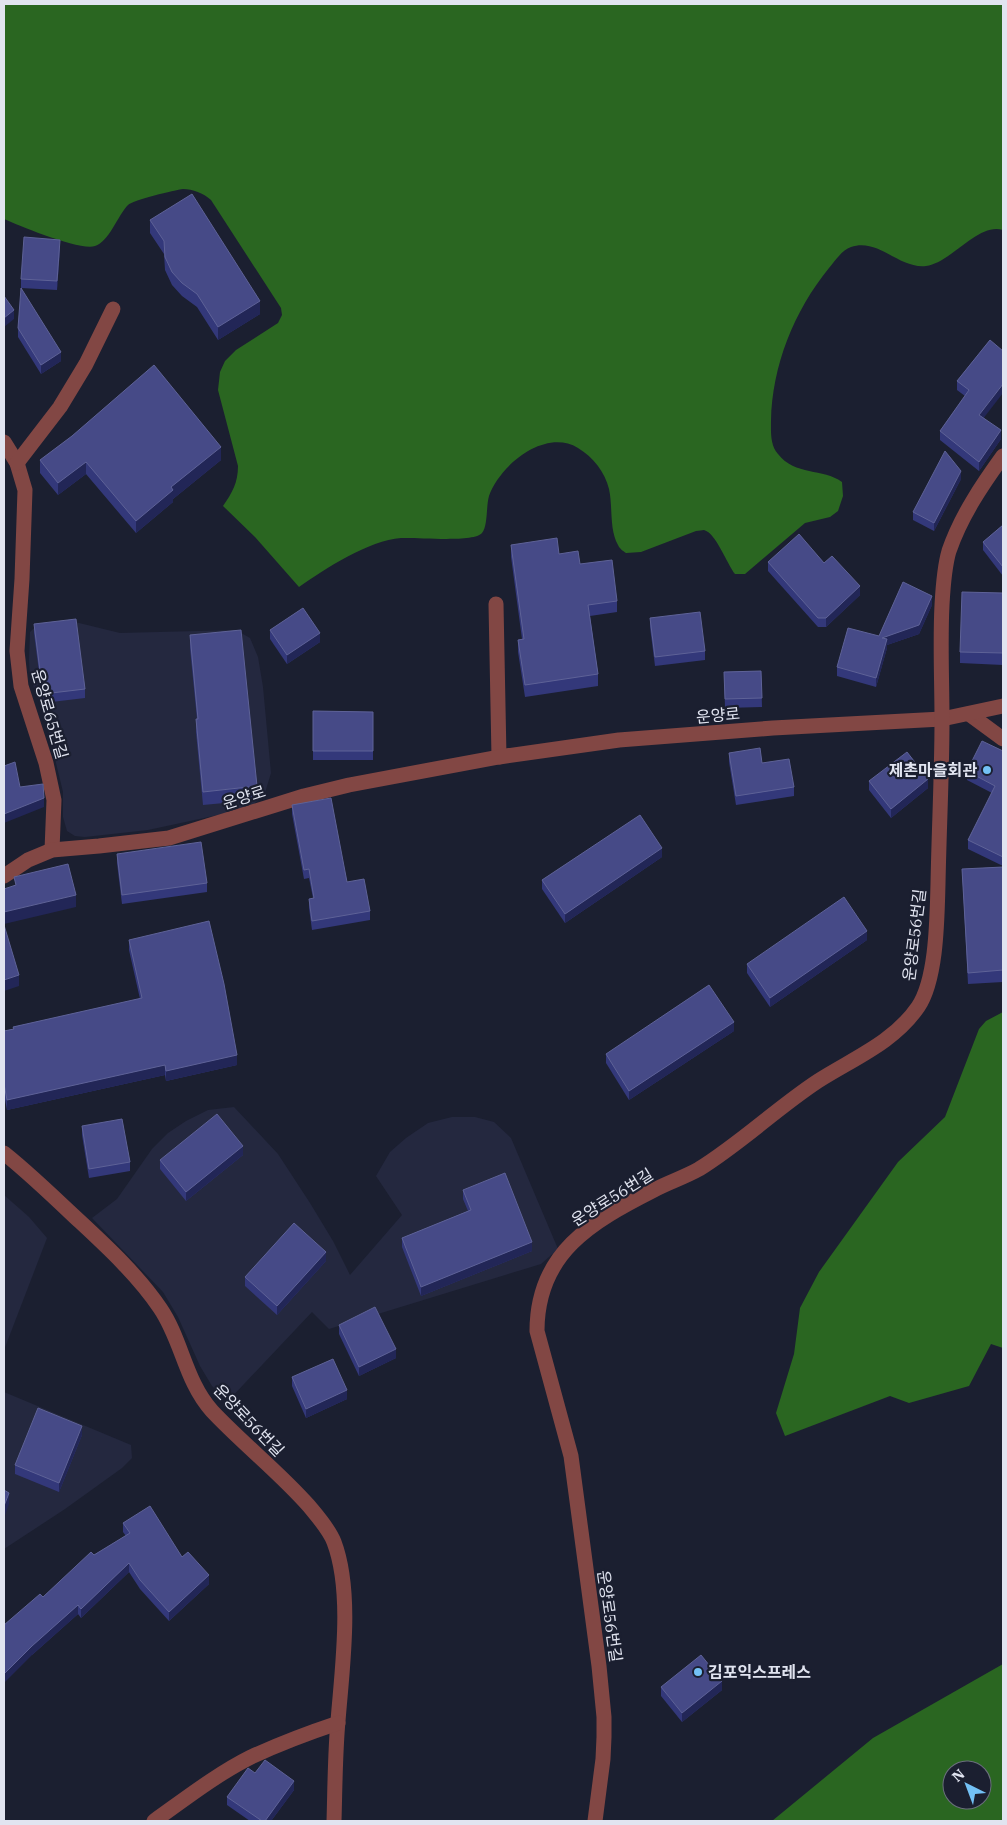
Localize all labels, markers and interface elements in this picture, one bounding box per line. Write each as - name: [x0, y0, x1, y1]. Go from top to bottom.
- street label: 운양로65번길: [28, 667, 72, 761]
- street label: 운양로: [695, 703, 741, 727]
- place label: 제촌마을회관: [889, 760, 977, 780]
- marker: 제촌마을회관: [981, 764, 993, 776]
- street label: 운양로: [220, 781, 268, 813]
- street label: 운양로56번길: [898, 888, 930, 982]
- street label: 운양로56번길: [567, 1164, 657, 1230]
- street label: 운양로56번길: [210, 1380, 288, 1460]
- street label: 운양로56번길: [594, 1569, 626, 1663]
- place label: 김포익스프레스: [708, 1662, 811, 1682]
- marker: 김포익스프레스: [692, 1666, 704, 1678]
- north arrow: [942, 1760, 992, 1810]
- text: N: [948, 1765, 968, 1786]

